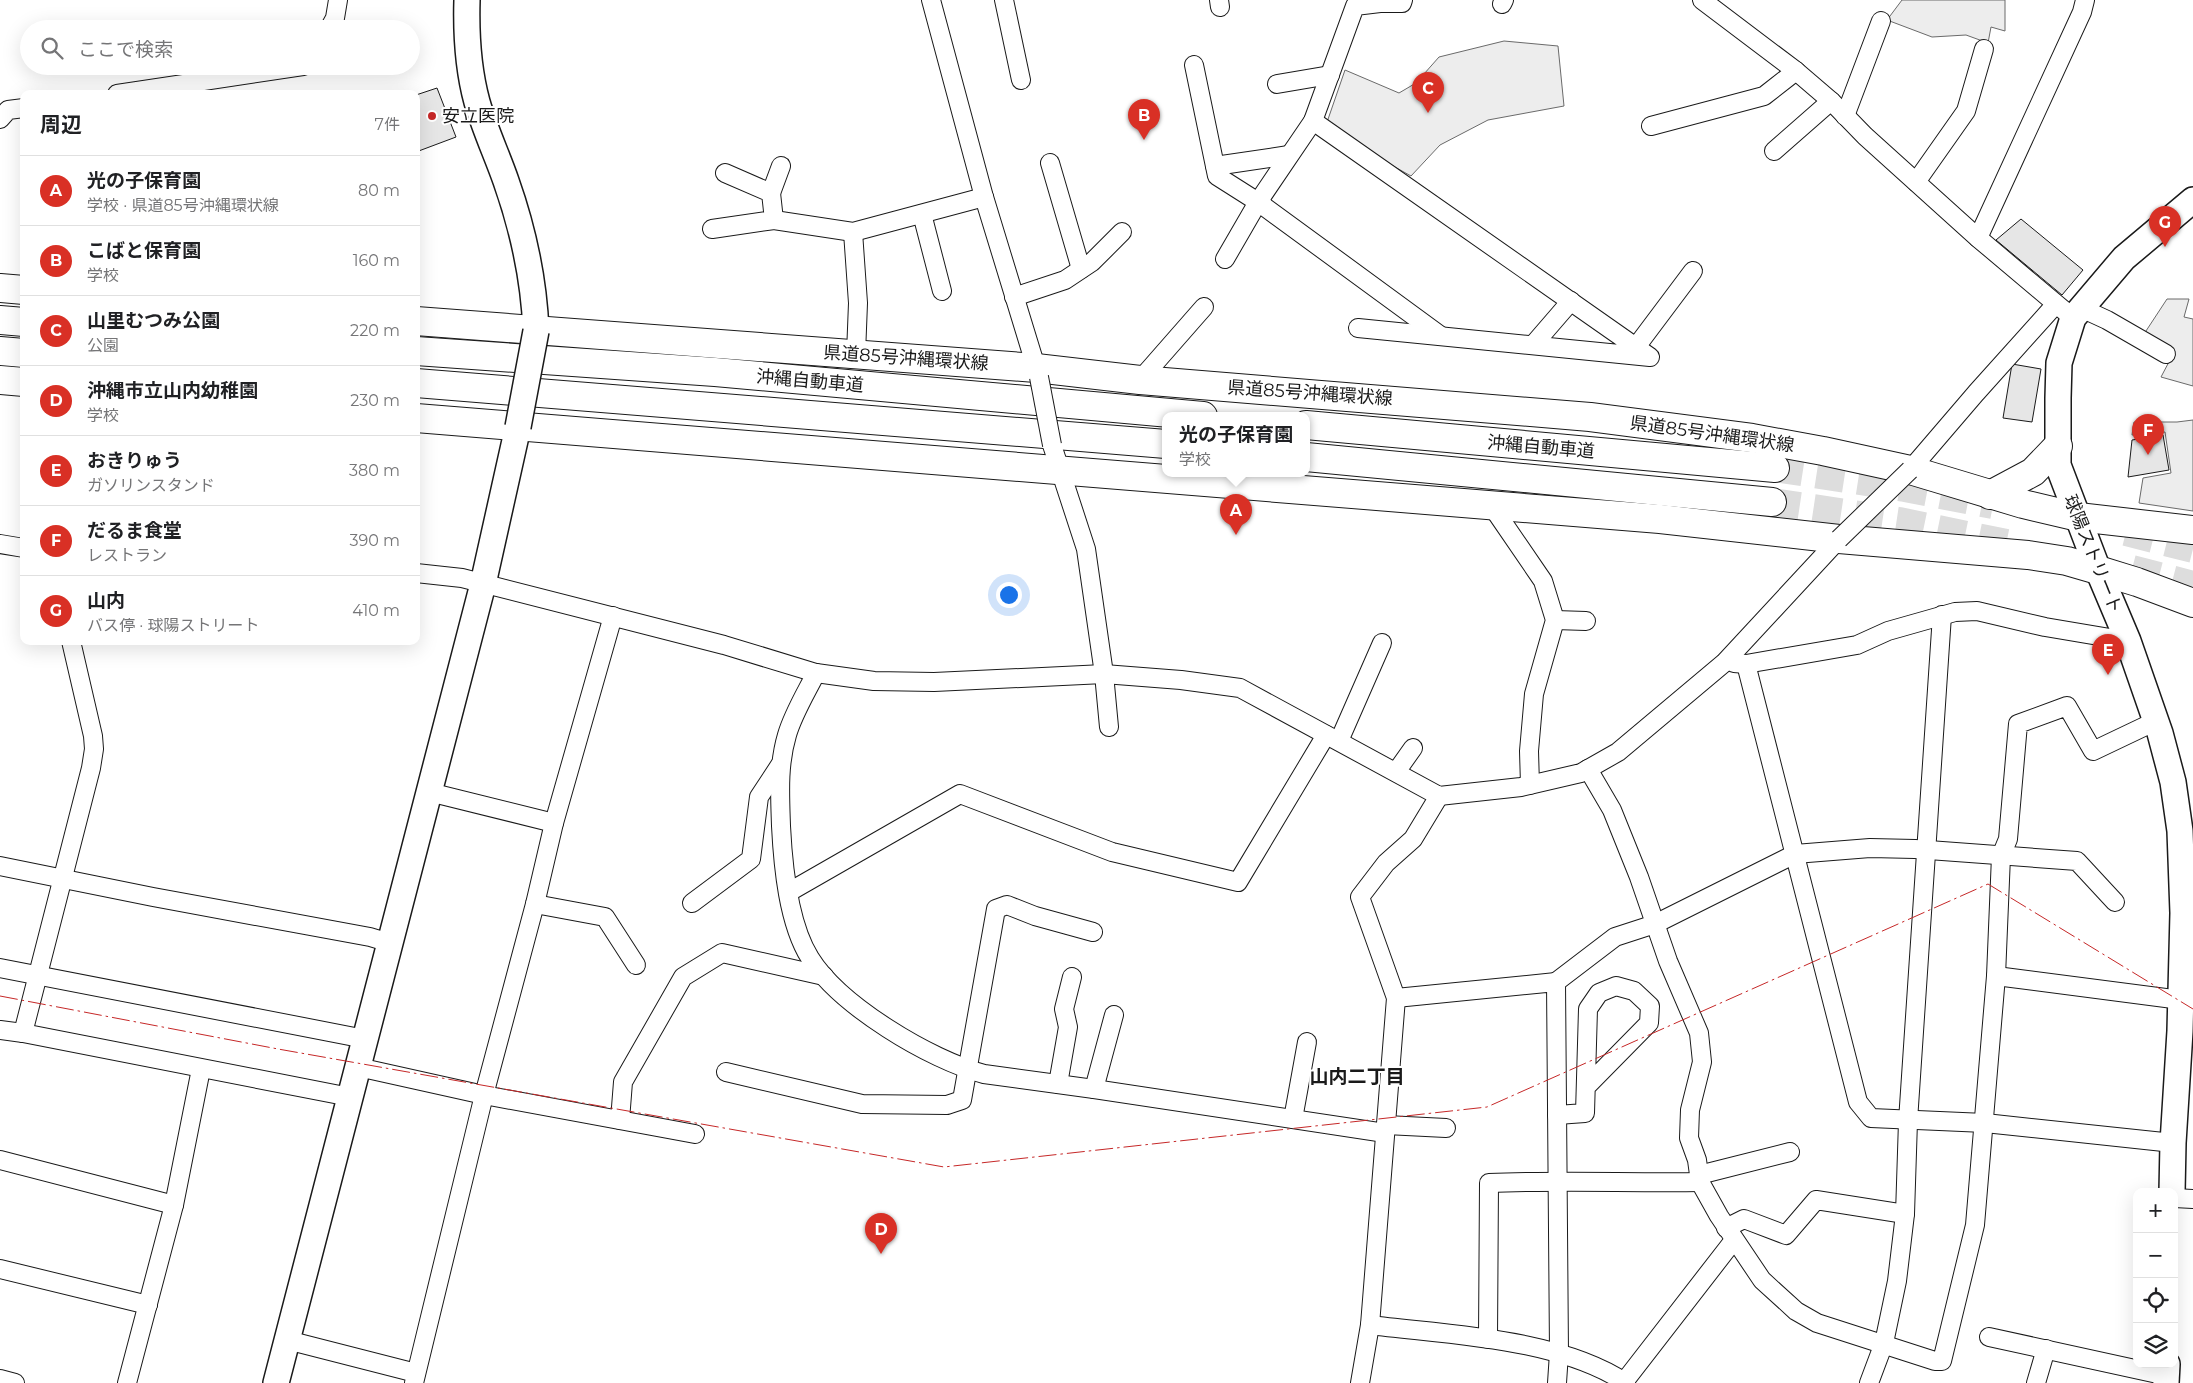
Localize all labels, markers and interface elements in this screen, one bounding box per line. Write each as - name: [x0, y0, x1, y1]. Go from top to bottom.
- search box: [20, 20, 420, 75]
- icon: search: [38, 34, 66, 62]
- text: ここで検索: [78, 38, 173, 61]
- pin: C: [1412, 72, 1444, 113]
- pin: B: [1128, 99, 1160, 140]
- place label: 安立医院: [442, 105, 514, 127]
- marker: 安立医院: [426, 110, 438, 122]
- text: 周辺: [40, 112, 82, 137]
- text: 7件: [375, 115, 400, 134]
- text: 光の子保育園: [87, 169, 201, 192]
- text: A: [50, 181, 62, 200]
- text: 80 m: [358, 181, 400, 200]
- text: 学校 · 県道85号沖縄環状線: [87, 196, 279, 215]
- pin: G: [2149, 206, 2181, 247]
- text: こばと保育園: [87, 239, 201, 262]
- text: B: [50, 251, 62, 270]
- text: 160 m: [353, 251, 400, 270]
- text: 学校: [87, 266, 119, 285]
- text: 山里むつみ公園: [87, 309, 220, 332]
- text: C: [50, 321, 62, 340]
- text: 220 m: [350, 321, 400, 340]
- text: 公園: [87, 336, 119, 355]
- street label: 県道85号沖縄環状線: [823, 341, 989, 375]
- street label: 沖縄自動車道: [755, 365, 865, 397]
- street label: 県道85号沖縄環状線: [1227, 376, 1393, 410]
- text: 沖縄市立山内幼稚園: [87, 379, 258, 402]
- text: D: [49, 391, 63, 410]
- text: 230 m: [350, 391, 400, 410]
- text: 学校: [87, 406, 119, 425]
- popup: [1162, 412, 1310, 477]
- street label: 県道85号沖縄環状線: [1628, 412, 1796, 456]
- pin: F: [2132, 414, 2164, 455]
- text: 光の子保育園: [1179, 423, 1293, 446]
- street label: 沖縄自動車道: [1486, 431, 1596, 463]
- text: おきりゅう: [87, 449, 182, 472]
- text: 学校: [1179, 450, 1211, 469]
- text: E: [51, 461, 61, 480]
- text: 380 m: [349, 461, 400, 480]
- text: ガソリンスタンド: [87, 476, 215, 495]
- street label: 球陽ストリート: [2059, 491, 2127, 617]
- pin: A: [1220, 494, 1252, 535]
- text: だるま食堂: [87, 519, 182, 542]
- text: F: [51, 531, 61, 550]
- text: 390 m: [349, 531, 400, 550]
- text: レストラン: [87, 546, 167, 565]
- your location: [996, 582, 1022, 608]
- text: 山内: [87, 589, 125, 612]
- text: G: [50, 601, 62, 620]
- text: 410 m: [352, 601, 400, 620]
- text: バス停 · 球陽ストリート: [87, 616, 259, 635]
- pin: E: [2092, 634, 2124, 675]
- district label: 山内二丁目: [1309, 1065, 1405, 1088]
- map controls: [2133, 1188, 2178, 1368]
- button: +: [2133, 1188, 2178, 1233]
- pin: D: [865, 1213, 897, 1254]
- button: −: [2133, 1233, 2178, 1278]
- button: locate: [2133, 1278, 2178, 1323]
- button: layers: [2133, 1323, 2178, 1368]

